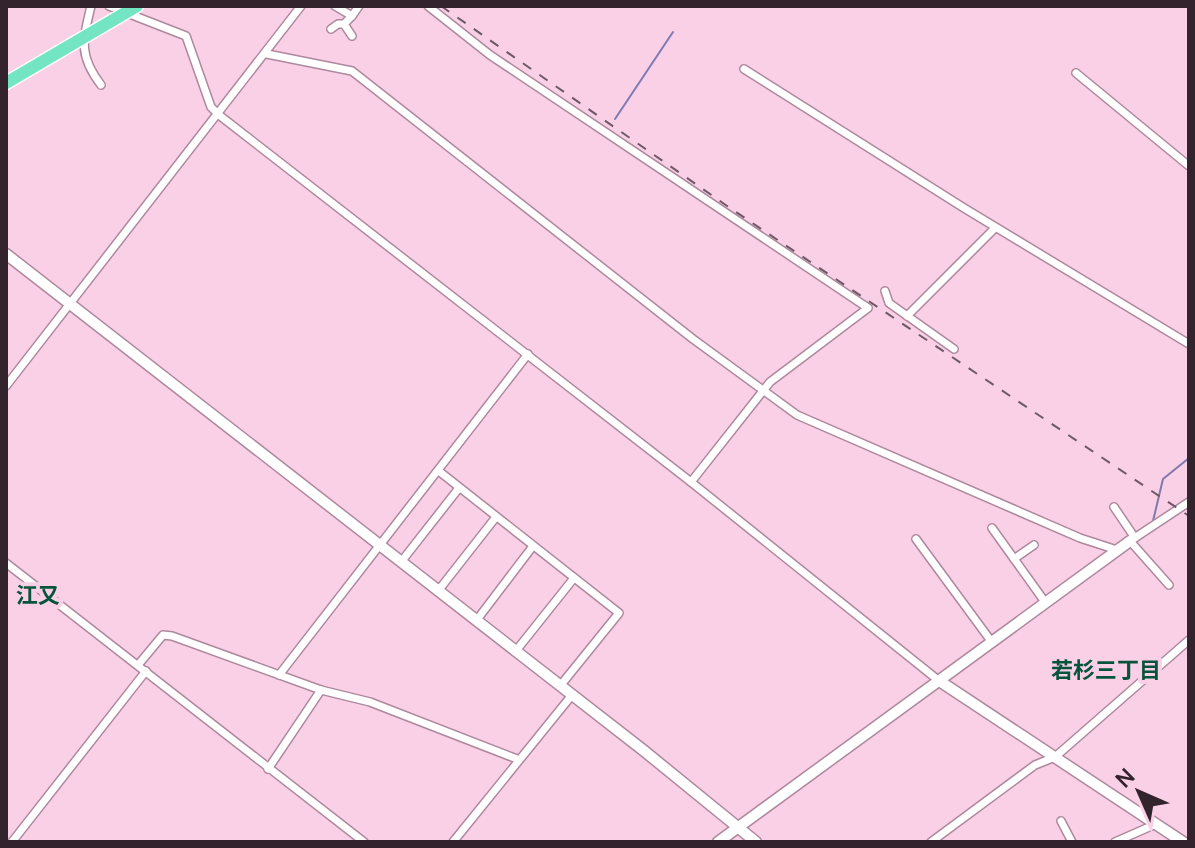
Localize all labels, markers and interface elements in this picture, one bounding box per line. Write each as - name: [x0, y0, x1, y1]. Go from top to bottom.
- district label: 江又: [16, 580, 60, 610]
- district label: 若杉三丁目: [1051, 655, 1161, 685]
- north arrow: [1099, 752, 1179, 832]
- text: N: [1109, 762, 1141, 794]

